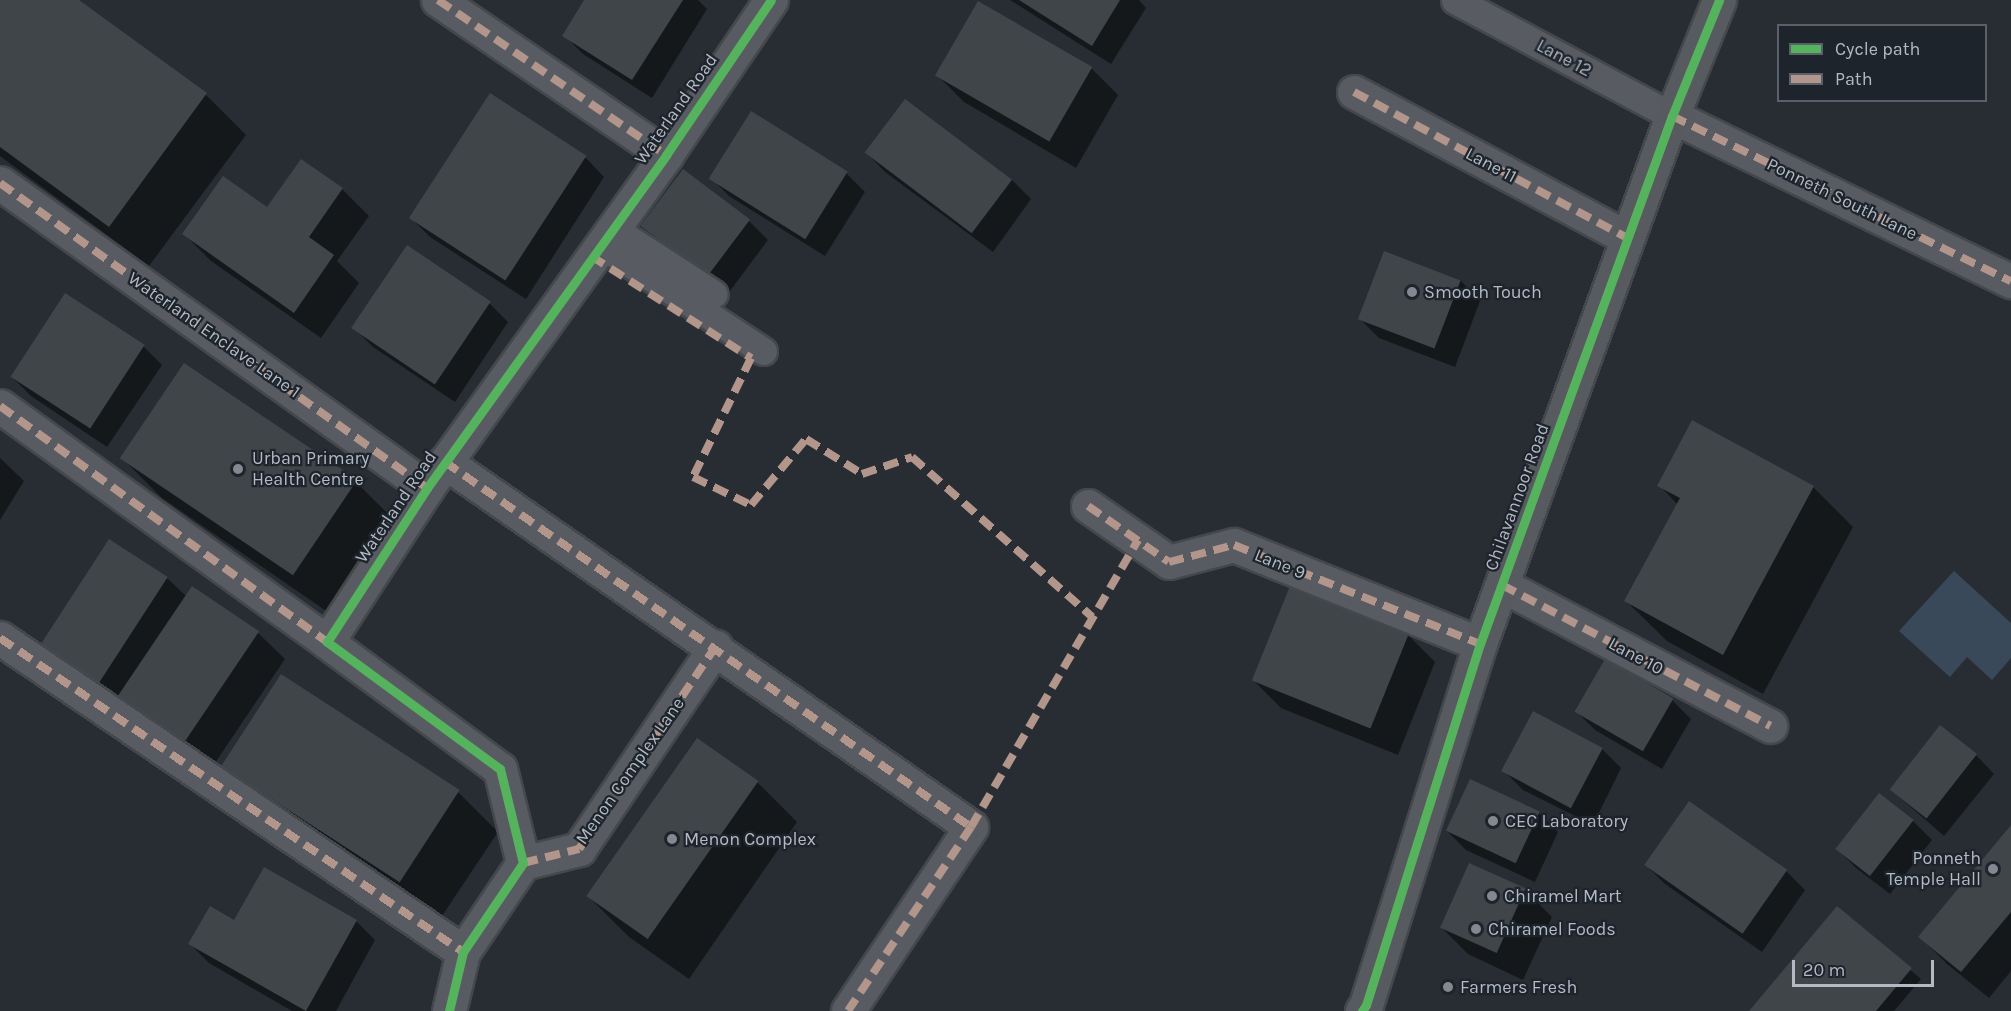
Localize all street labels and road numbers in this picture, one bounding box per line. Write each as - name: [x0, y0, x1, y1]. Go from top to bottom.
- street label: Lane 12: [1533, 35, 1595, 81]
- street label: Waterland Road: [630, 50, 722, 168]
- street label: Lane 11: [1462, 143, 1520, 187]
- street label: Ponneth South Lane: [1763, 153, 1921, 245]
- street label: Waterland Enclave Lane 1: [124, 267, 304, 403]
- street label: Chilavannoor Road: [1480, 421, 1554, 573]
- street label: Waterland Road: [351, 447, 441, 567]
- street label: Lane 9: [1251, 544, 1309, 584]
- street label: Lane 10: [1605, 633, 1667, 679]
- street label: Menon Complex Lane: [571, 693, 689, 849]

